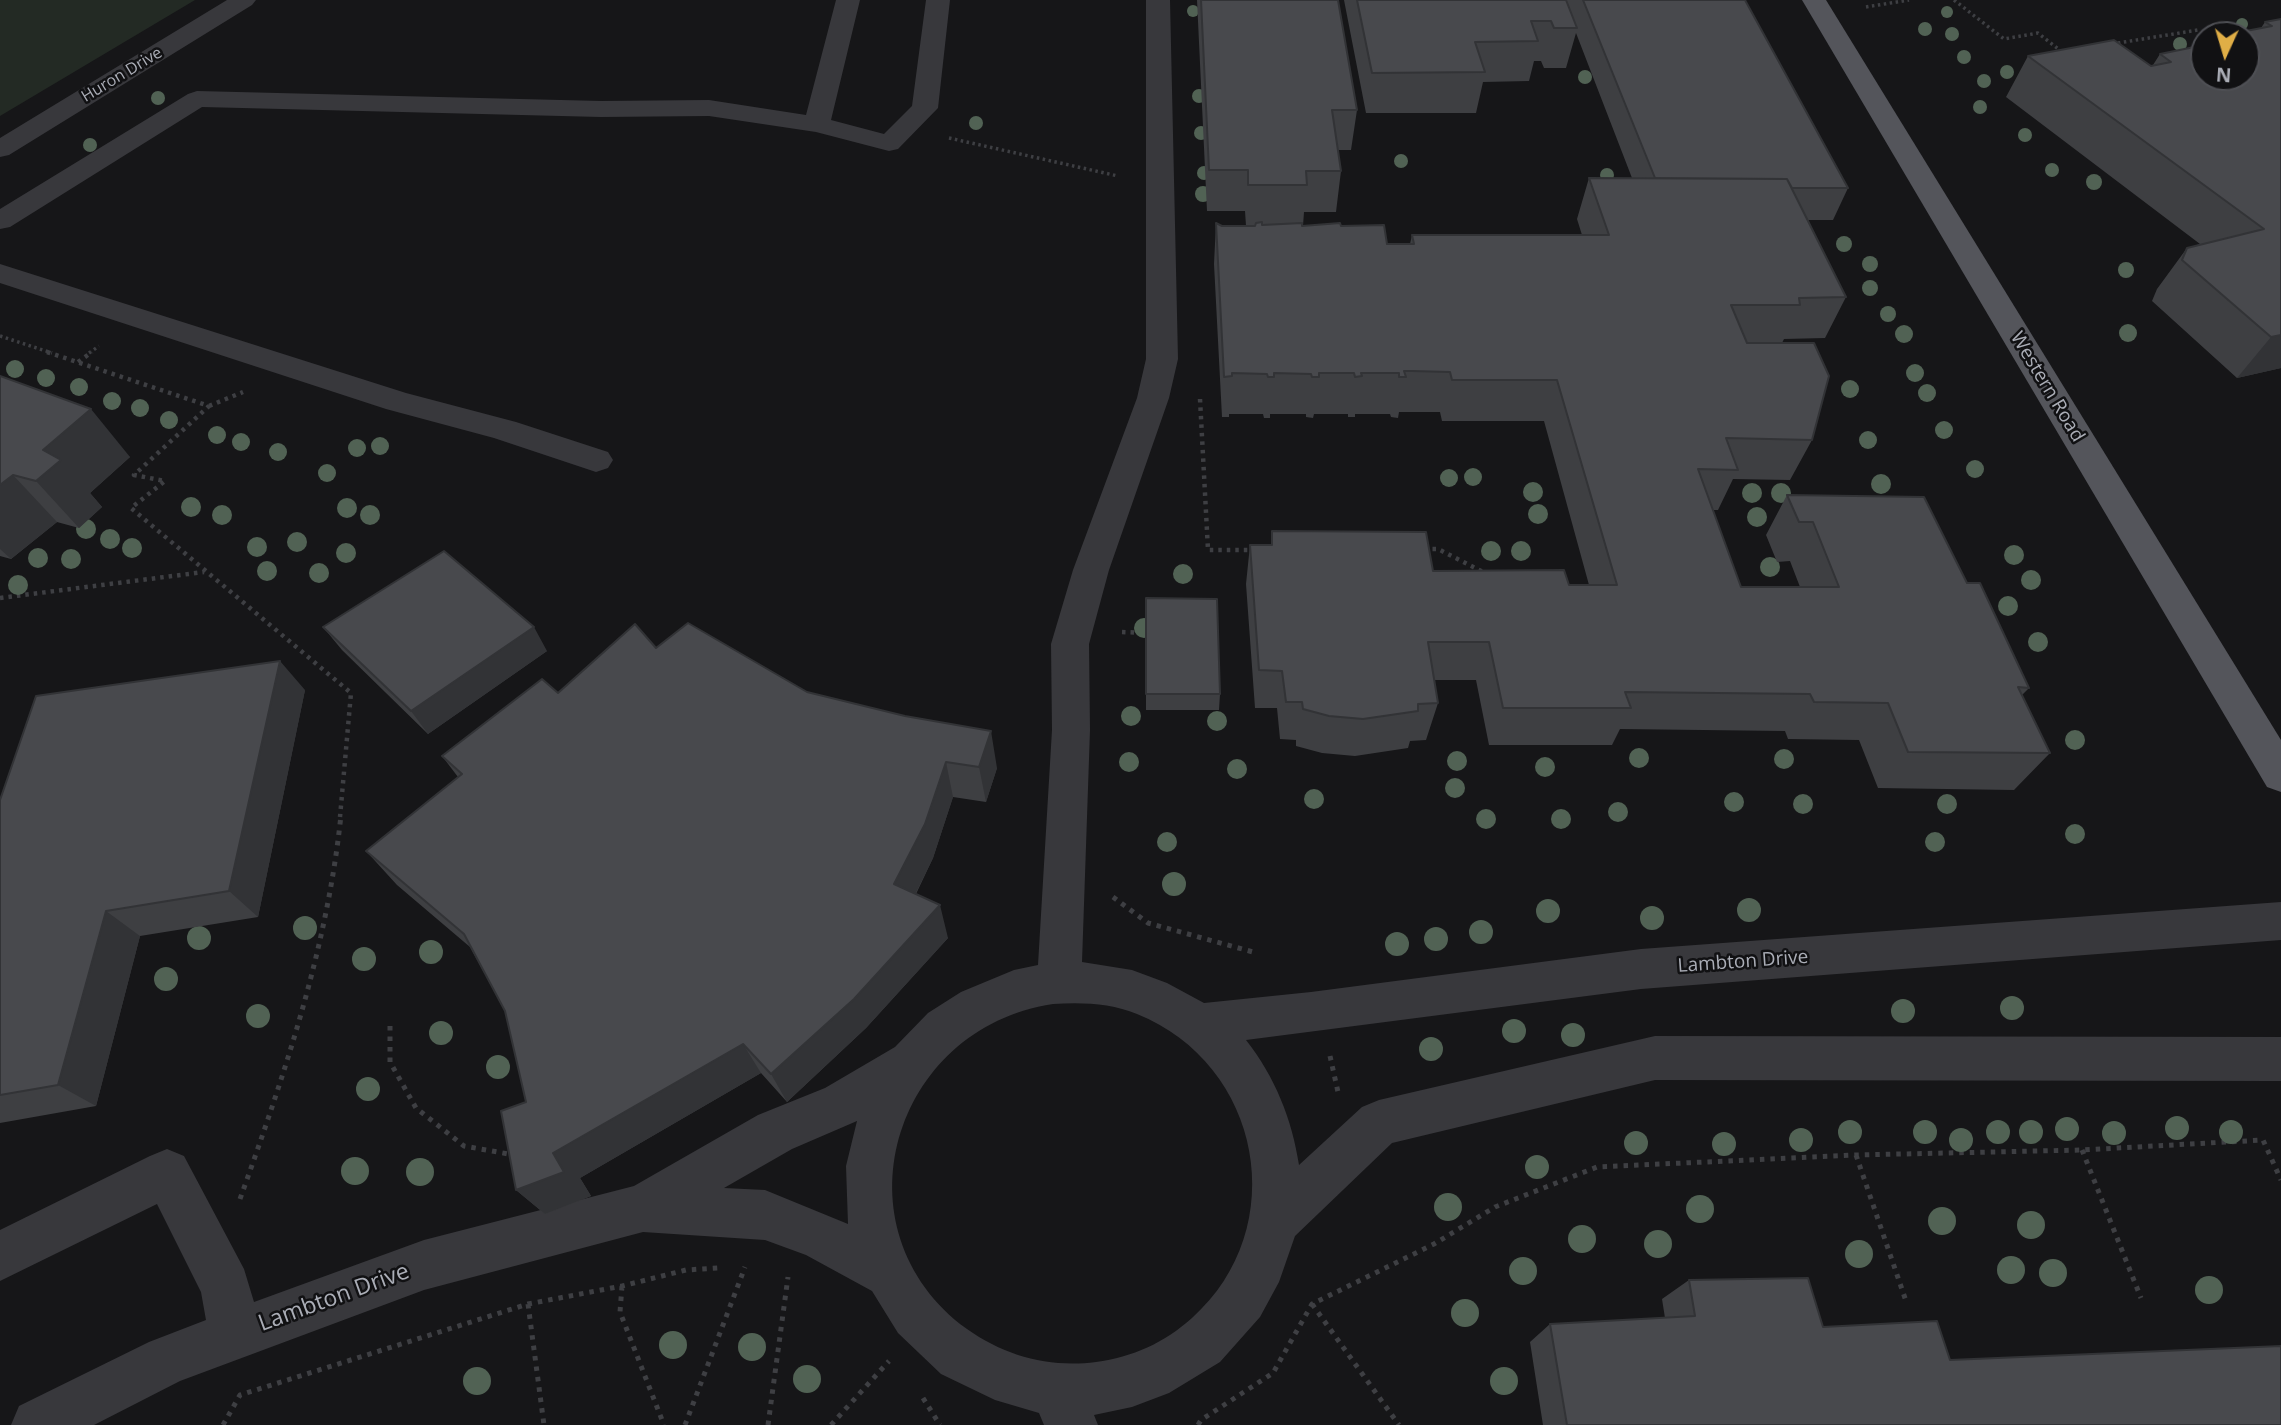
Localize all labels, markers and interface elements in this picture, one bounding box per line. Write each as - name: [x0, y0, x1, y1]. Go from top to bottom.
- north arrow: [2190, 21, 2260, 91]
- street label: Huron Drive: [78, 43, 166, 107]
- text: N: [2215, 61, 2232, 88]
- street label: Western Road: [2005, 328, 2089, 446]
- street label: Lambton Drive: [1677, 946, 1809, 978]
- street label: Lambton Drive: [255, 1258, 413, 1338]

